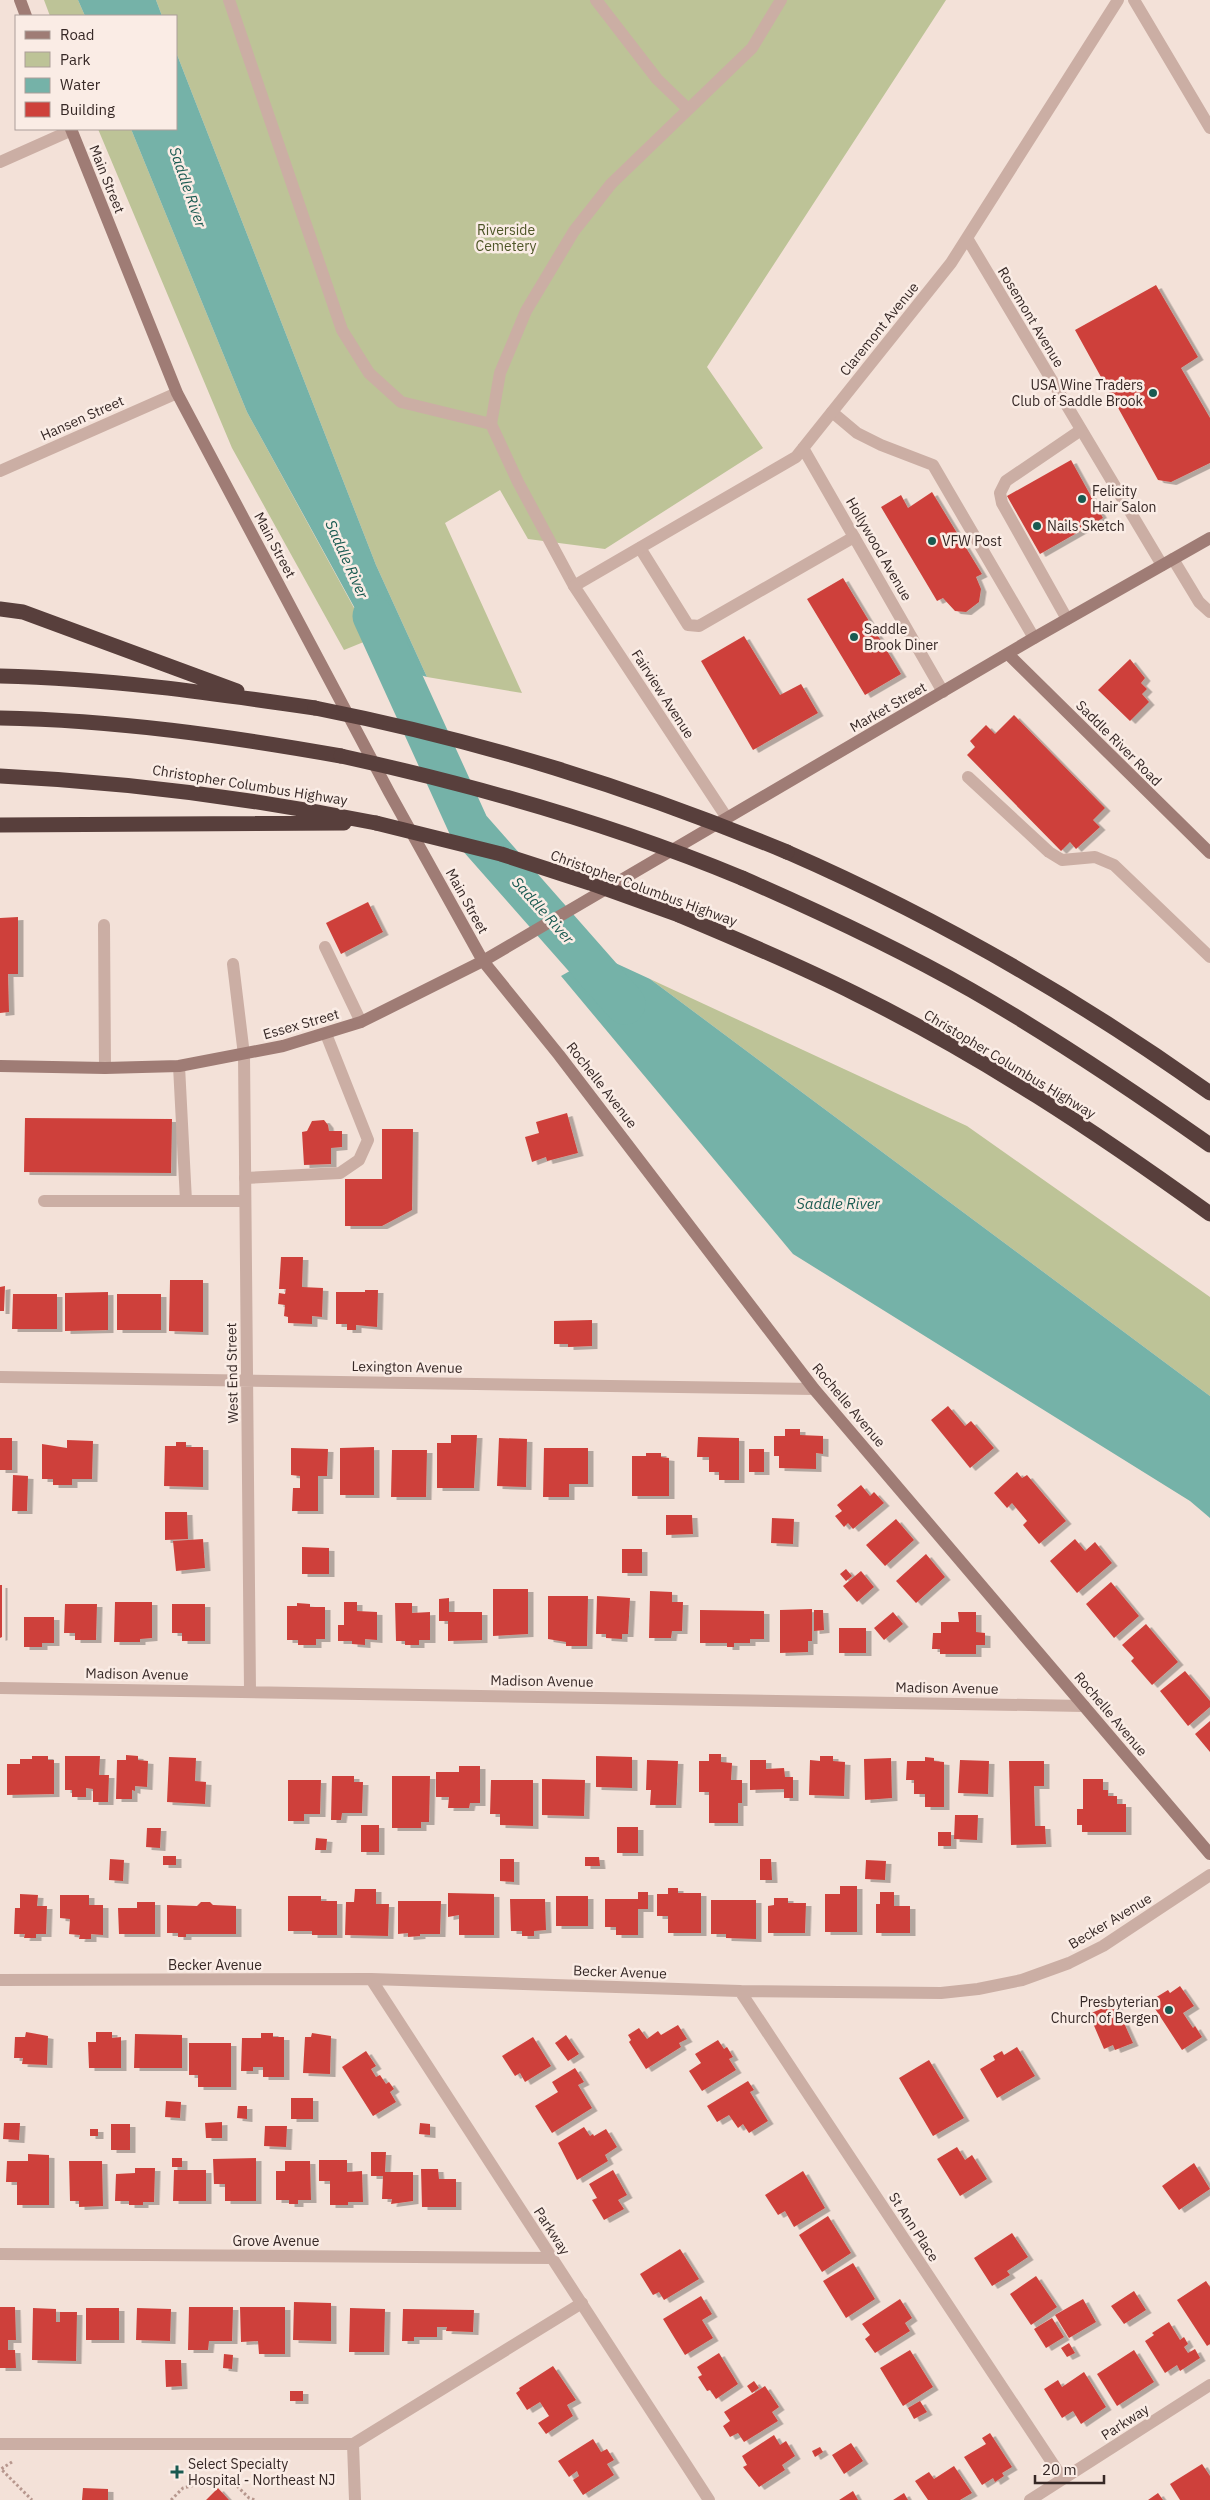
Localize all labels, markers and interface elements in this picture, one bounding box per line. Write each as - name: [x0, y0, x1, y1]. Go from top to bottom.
- legend: [15, 15, 178, 130]
- text: Road: [60, 25, 95, 44]
- text: Park: [60, 50, 90, 69]
- text: Water: [60, 75, 101, 94]
- text: Building: [60, 100, 115, 119]
- street label: Main Street: [85, 142, 129, 216]
- water label: Saddle River: [165, 144, 211, 230]
- park label: Riverside Cemetery: [475, 221, 537, 255]
- street label: Rosemont Avenue: [994, 263, 1068, 371]
- street label: Claremont Avenue: [836, 278, 923, 380]
- place label: USA Wine Traders Club of Saddle Brook: [1012, 376, 1144, 410]
- marker: USA Wine Traders Club of Saddle Brook: [1147, 387, 1159, 399]
- street label: Hansen Street: [37, 392, 127, 444]
- place label: Felicity Hair Salon: [1092, 482, 1157, 516]
- marker: Felicity Hair Salon: [1076, 493, 1088, 505]
- street label: Hollywood Avenue: [842, 494, 916, 604]
- street label: Main Street: [250, 509, 300, 581]
- water label: Saddle River: [321, 517, 373, 602]
- place label: Nails Sketch: [1047, 517, 1125, 535]
- marker: Nails Sketch: [1031, 520, 1043, 532]
- place label: VFW Post: [942, 532, 1002, 550]
- marker: VFW Post: [926, 535, 938, 547]
- place label: Saddle Brook Diner: [864, 620, 938, 654]
- marker: Saddle Brook Diner: [848, 631, 860, 643]
- street label: Fairview Avenue: [628, 646, 699, 742]
- street label: Market Street: [847, 678, 930, 736]
- street label: Saddle River Road: [1072, 696, 1166, 790]
- street label: Christopher Columbus Highway: [151, 761, 349, 809]
- street label: Christopher Columbus Highway: [548, 846, 740, 930]
- street label: Main Street: [442, 865, 492, 937]
- water label: Saddle River: [508, 873, 578, 948]
- street label: Essex Street: [261, 1005, 341, 1043]
- street label: Christopher Columbus Highway: [921, 1005, 1099, 1123]
- street label: Rochelle Avenue: [563, 1038, 641, 1132]
- water label: Saddle River: [796, 1194, 880, 1213]
- street label: West End Street: [222, 1322, 242, 1424]
- street label: Lexington Avenue: [351, 1357, 463, 1377]
- street label: Rochelle Avenue: [808, 1359, 890, 1451]
- street label: Madison Avenue: [85, 1664, 189, 1684]
- street label: Rochelle Avenue: [1070, 1668, 1152, 1760]
- street label: Madison Avenue: [490, 1671, 594, 1691]
- street label: Madison Avenue: [895, 1678, 999, 1698]
- street label: Becker Avenue: [1065, 1889, 1155, 1953]
- street label: Becker Avenue: [168, 1956, 262, 1974]
- street label: Becker Avenue: [573, 1961, 668, 1983]
- place label: Presbyterian Church of Bergen: [1051, 1993, 1159, 2027]
- marker: Presbyterian Church of Bergen: [1163, 2004, 1175, 2016]
- street label: St Ann Place: [885, 2189, 943, 2265]
- street label: Parkway: [530, 2204, 574, 2258]
- street label: Grove Avenue: [232, 2232, 320, 2250]
- street label: Parkway: [1098, 2400, 1152, 2444]
- scale bar: [1035, 2452, 1104, 2484]
- place label: Select Specialty Hospital - Northeast NJ: [188, 2455, 336, 2489]
- text: 20 m: [1042, 2460, 1077, 2479]
- marker: Select Specialty Hospital - Northeast NJ: [170, 2465, 184, 2479]

